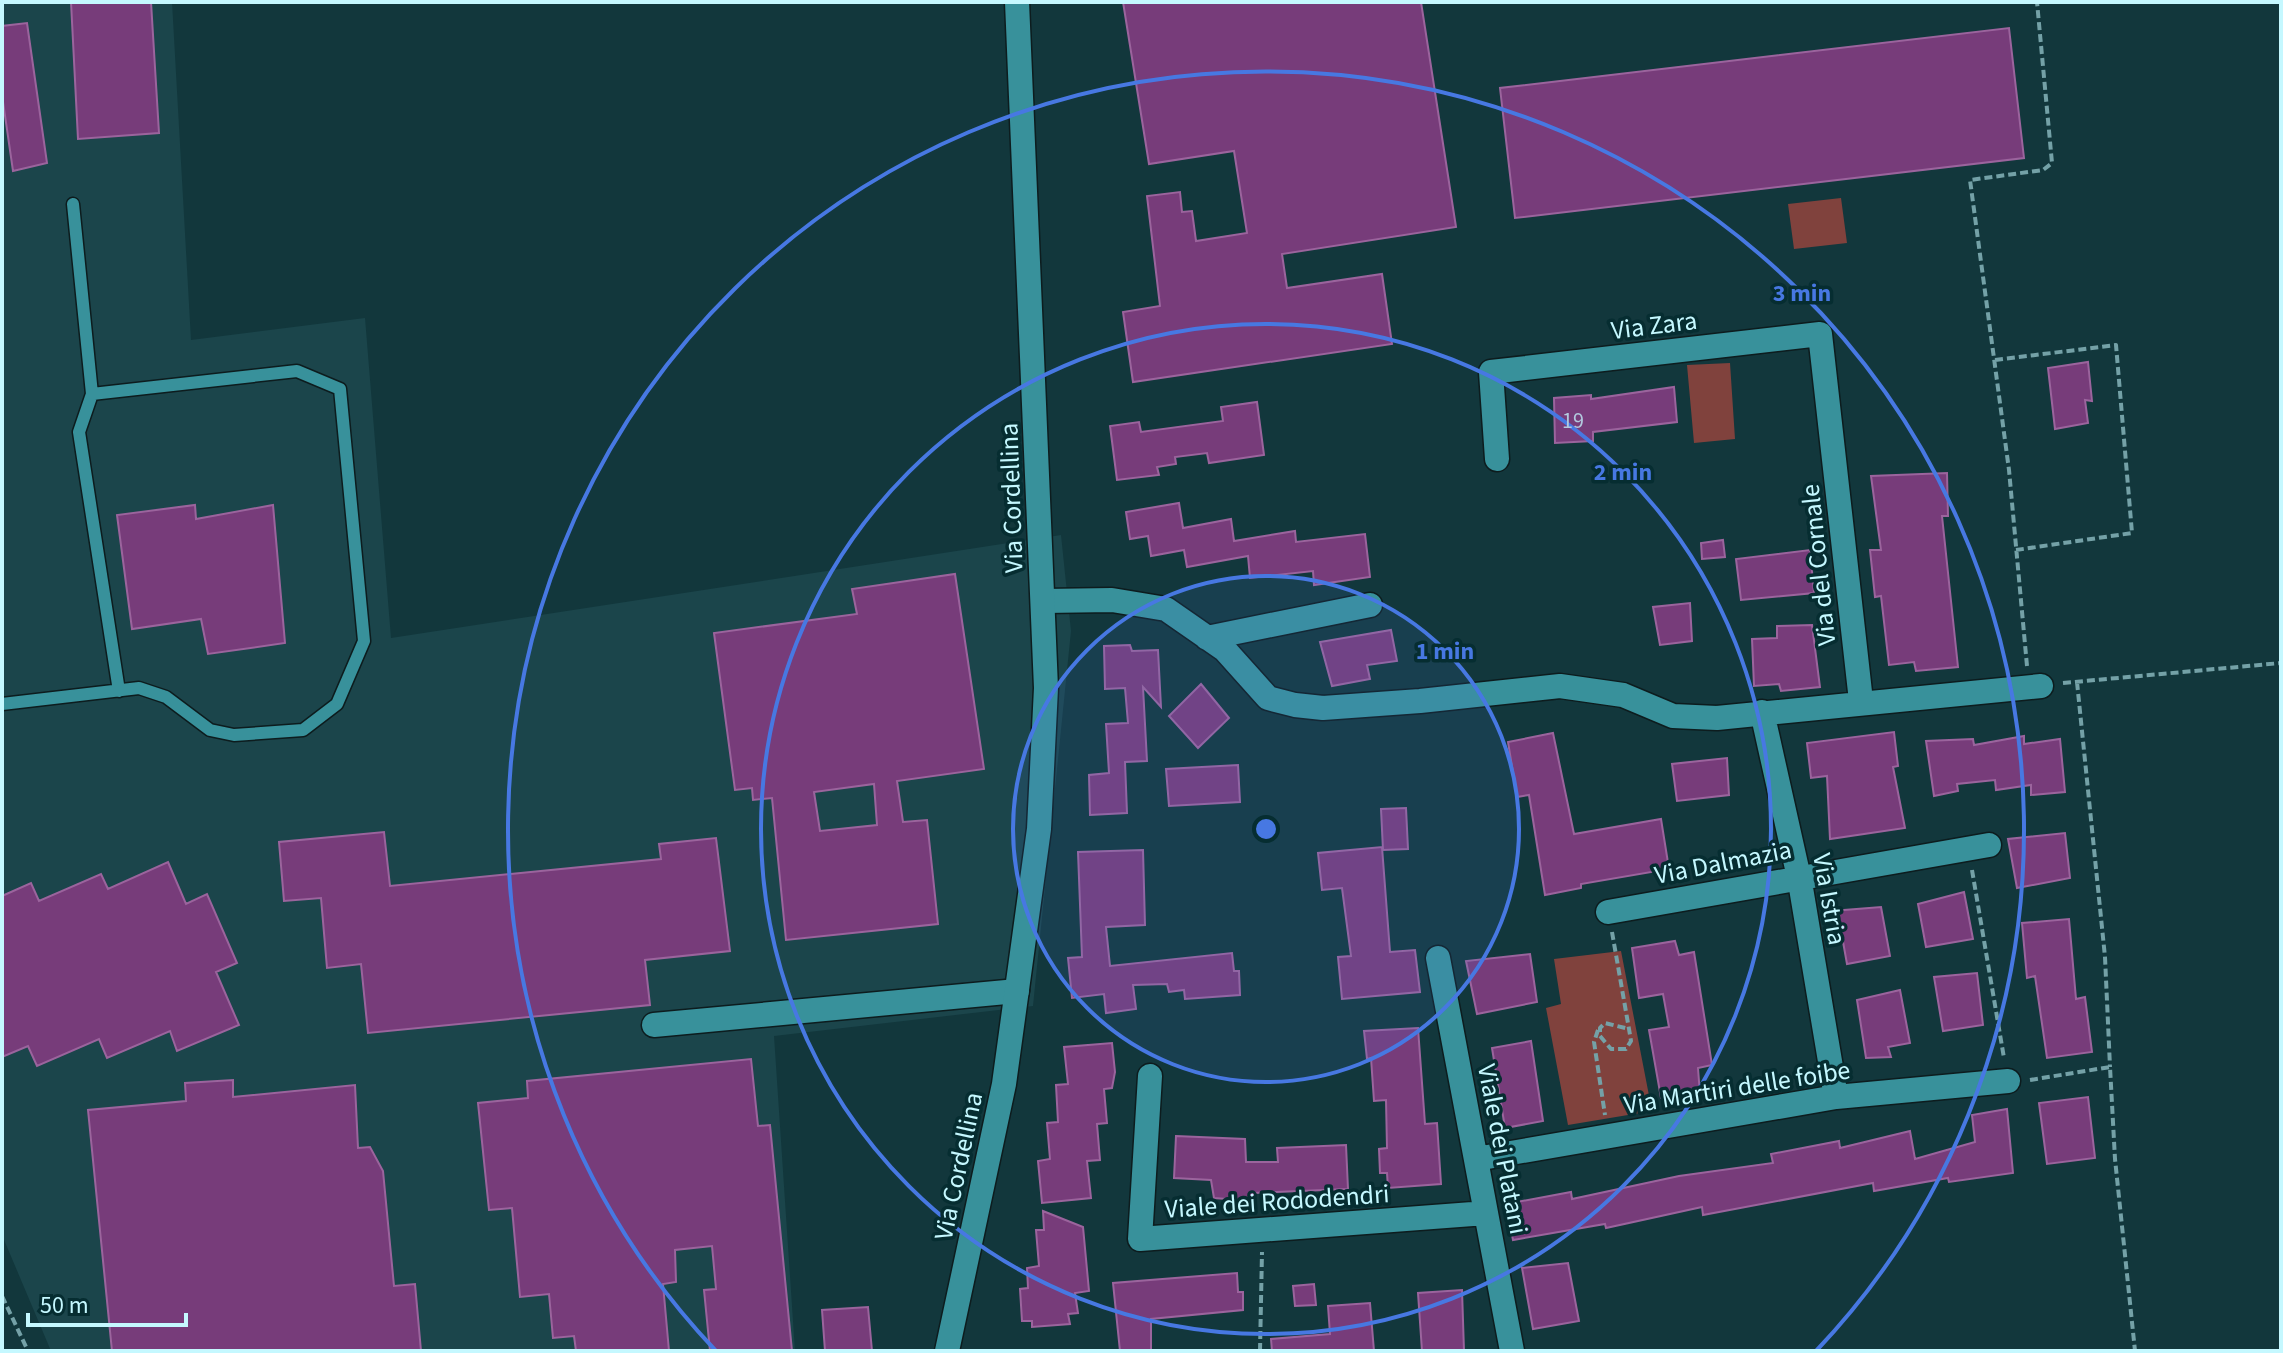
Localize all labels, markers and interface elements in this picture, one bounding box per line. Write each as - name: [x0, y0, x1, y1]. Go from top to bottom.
- text: 3 min: [1773, 276, 1831, 311]
- street label: Via Zara: [1609, 302, 1699, 349]
- house number: 19: [1562, 405, 1584, 437]
- street label: Via Cordellina: [990, 422, 1033, 574]
- text: 2 min: [1594, 455, 1652, 490]
- street label: Via del Cornale: [1792, 482, 1845, 647]
- text: 1 min: [1416, 634, 1474, 669]
- centre of rings: [1252, 815, 1280, 843]
- street label: Via Dalmazia: [1651, 831, 1795, 894]
- street label: Via Istria: [1803, 850, 1856, 948]
- street label: Via Martiri delle foibe: [1621, 1051, 1853, 1124]
- street label: Viale dei Platani: [1468, 1061, 1537, 1237]
- street label: Via Cordellina: [925, 1089, 992, 1243]
- street label: Viale dei Rododendri: [1163, 1175, 1391, 1228]
- scale bar: [28, 1277, 186, 1327]
- text: 50 m: [40, 1288, 89, 1323]

